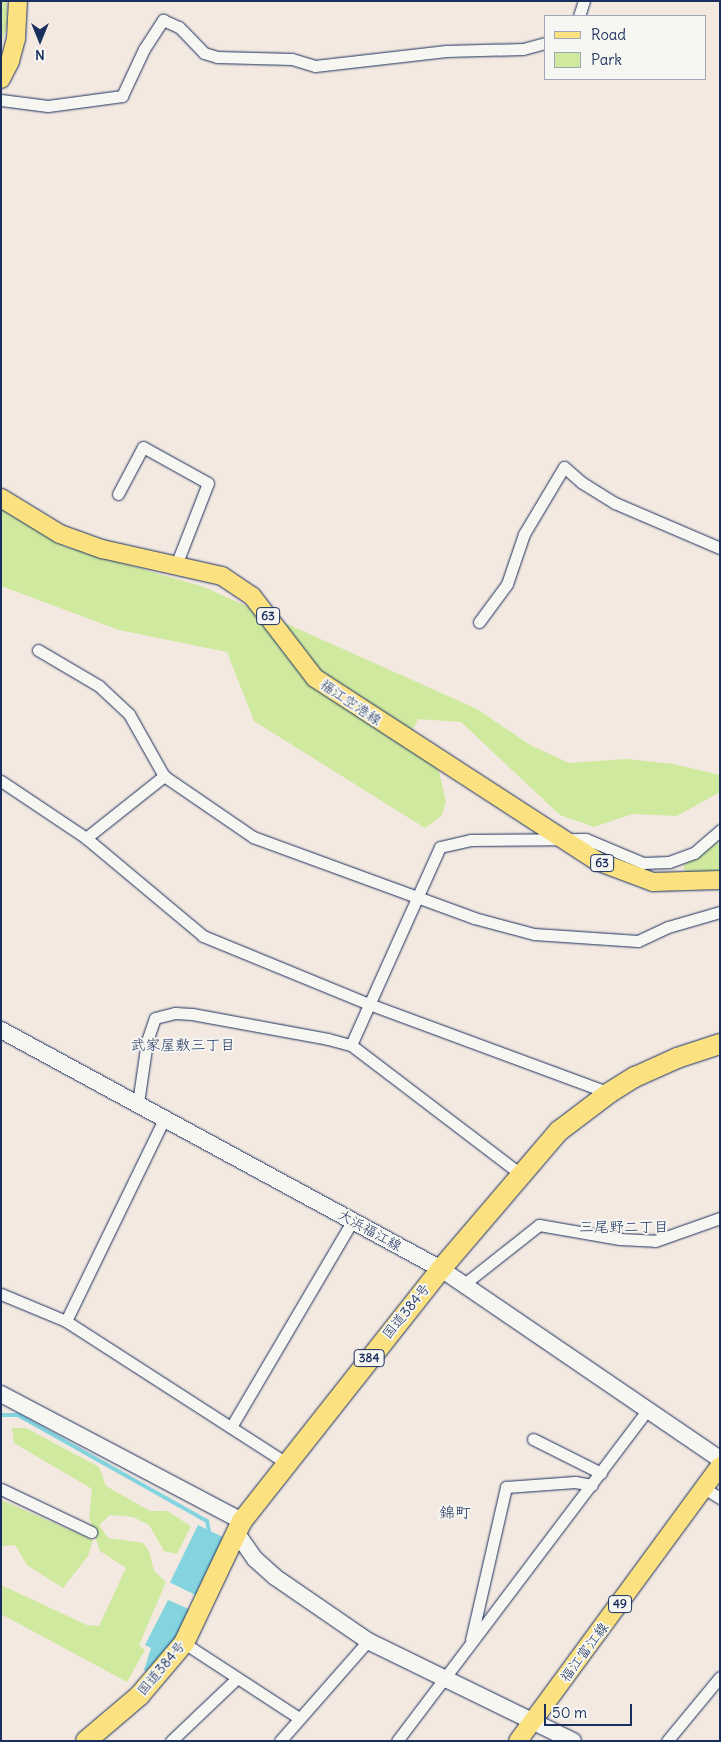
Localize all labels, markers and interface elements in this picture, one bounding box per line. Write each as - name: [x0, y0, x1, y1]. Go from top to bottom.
- north arrow: [15, 15, 65, 65]
- legend: [544, 15, 706, 80]
- text: Road: [591, 25, 626, 44]
- text: N: [35, 46, 45, 64]
- text: Park: [591, 50, 622, 69]
- road number: 63: [256, 606, 280, 626]
- street label: 福江空港線: [317, 675, 385, 729]
- road number: 63: [590, 854, 614, 872]
- district label: 武家屋敷三丁目: [131, 1036, 235, 1054]
- street label: 大浜福江線: [335, 1206, 405, 1254]
- district label: 三尾野二丁目: [579, 1218, 669, 1236]
- street label: 国道384号: [379, 1280, 433, 1342]
- road number: 384: [353, 1349, 385, 1368]
- district label: 錦町: [439, 1502, 471, 1522]
- road number: 49: [608, 1595, 632, 1614]
- street label: 福江富江線: [556, 1619, 612, 1685]
- street label: 国道384号: [133, 1637, 189, 1699]
- scale bar: [546, 1694, 634, 1726]
- text: 50 m: [552, 1703, 587, 1722]

